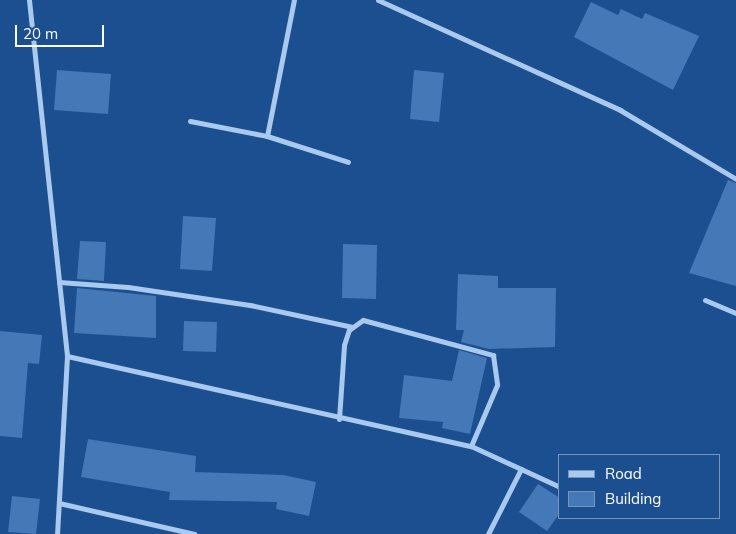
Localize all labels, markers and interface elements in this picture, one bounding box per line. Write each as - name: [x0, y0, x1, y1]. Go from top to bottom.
- scale bar: [18, 15, 106, 47]
- text: 20 m: [23, 24, 58, 43]
- legend: [558, 454, 721, 519]
- text: Road: [605, 464, 642, 483]
- text: Building: [605, 489, 661, 508]

